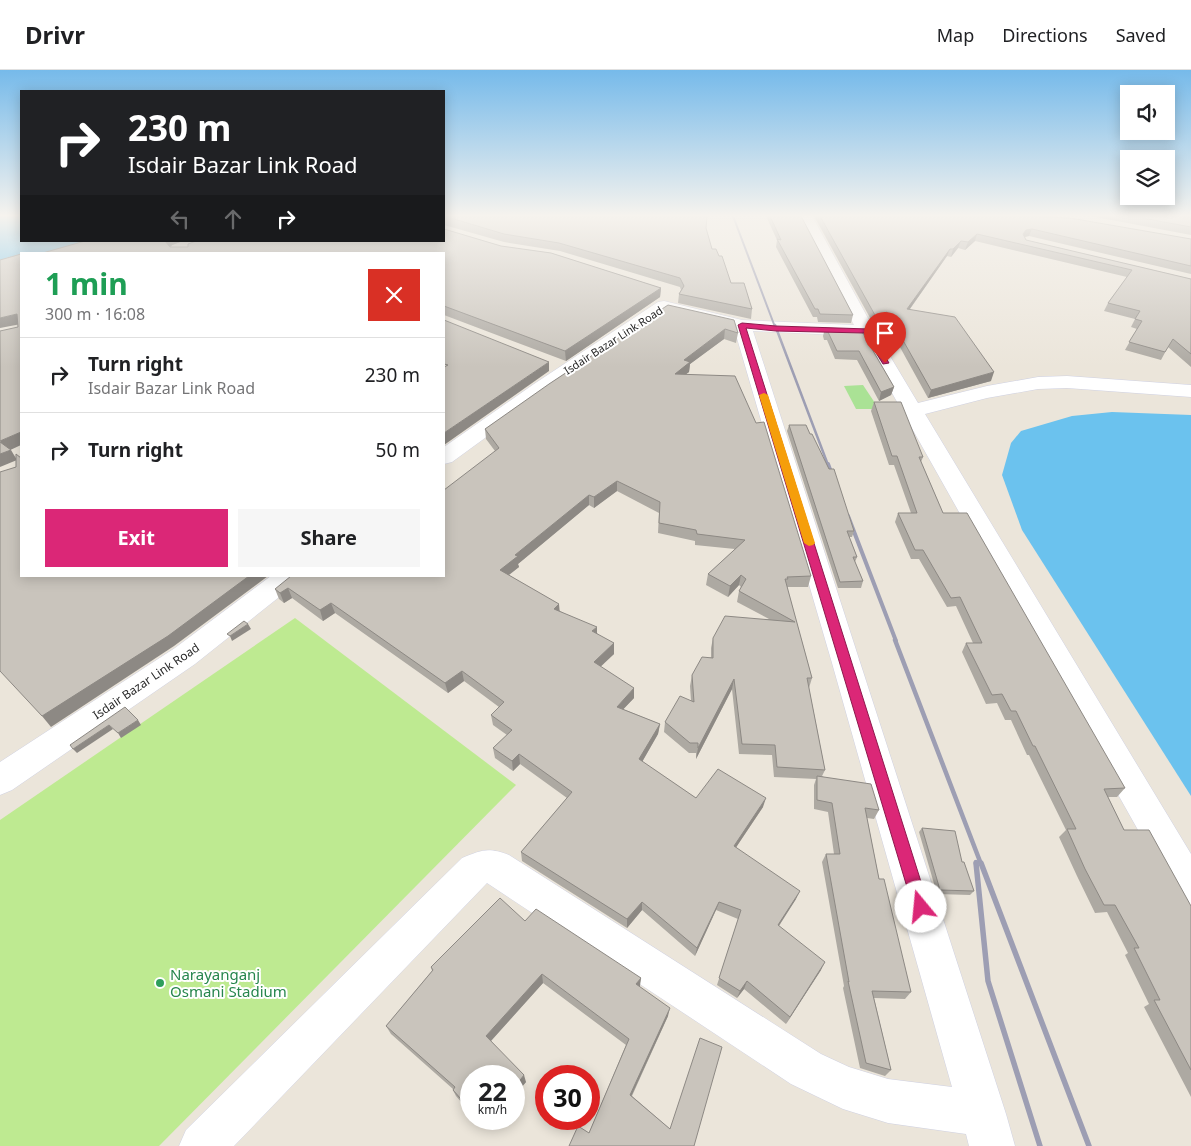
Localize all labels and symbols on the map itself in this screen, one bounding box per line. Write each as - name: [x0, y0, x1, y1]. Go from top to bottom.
- street label: Isdair Bazar Link Road: [561, 302, 665, 378]
- pin: [864, 312, 906, 363]
- street label: Isdair Bazar Link Road: [89, 639, 203, 723]
- position arrow: [894, 880, 946, 932]
- place label: Narayanganj Osmani Stadium: [170, 964, 287, 1001]
- marker: Narayanganj Osmani Stadium: [154, 977, 166, 989]
- speed limit sign: 30: [535, 1065, 600, 1130]

